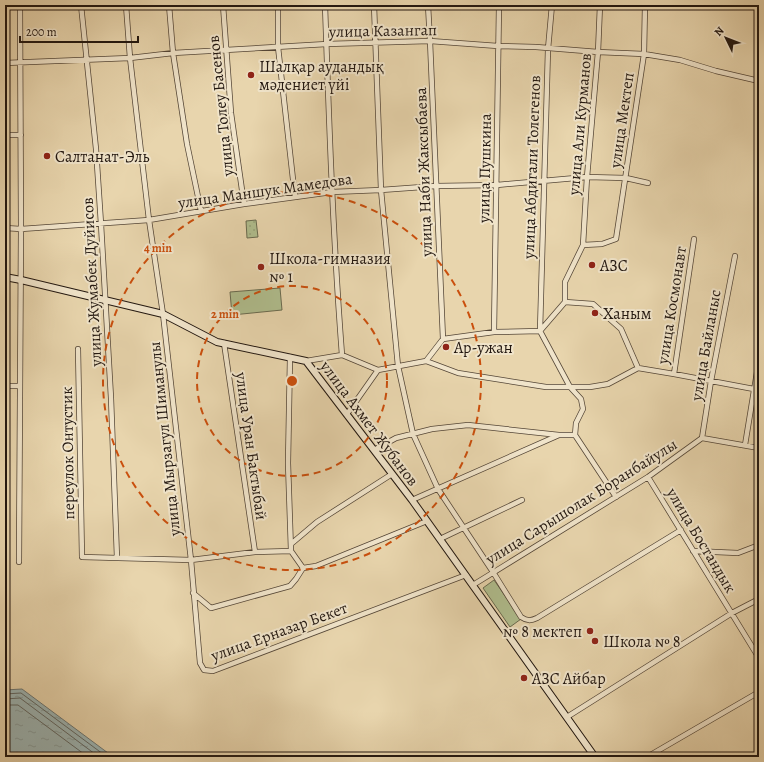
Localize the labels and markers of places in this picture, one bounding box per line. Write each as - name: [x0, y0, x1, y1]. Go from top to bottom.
- place label: Шалқар аудандық мәдениет үйі: [259, 56, 384, 96]
- marker: Шалқар аудандық мәдениет үйі: [246, 70, 256, 80]
- place label: Салтанат-Эль: [55, 146, 150, 168]
- marker: Салтанат-Эль: [42, 151, 52, 161]
- place label: Школа-гимназия № 1: [269, 248, 391, 288]
- place label: АЗС: [599, 255, 628, 277]
- marker: АЗС: [587, 260, 597, 270]
- marker: Школа-гимназия № 1: [256, 262, 266, 272]
- place label: Ханым: [603, 303, 652, 325]
- marker: Ханым: [590, 308, 600, 318]
- place label: Ар-ужан: [453, 337, 513, 359]
- marker: Ар-ужан: [441, 342, 451, 352]
- centre of rings: [285, 374, 299, 388]
- place label: № 8 мектеп: [503, 621, 582, 643]
- marker: № 8 мектеп: [585, 626, 595, 636]
- place label: Школа № 8: [603, 631, 681, 653]
- marker: Школа № 8: [590, 636, 600, 646]
- place label: АЗС Айбар: [531, 668, 606, 690]
- marker: АЗС Айбар: [519, 673, 529, 683]

